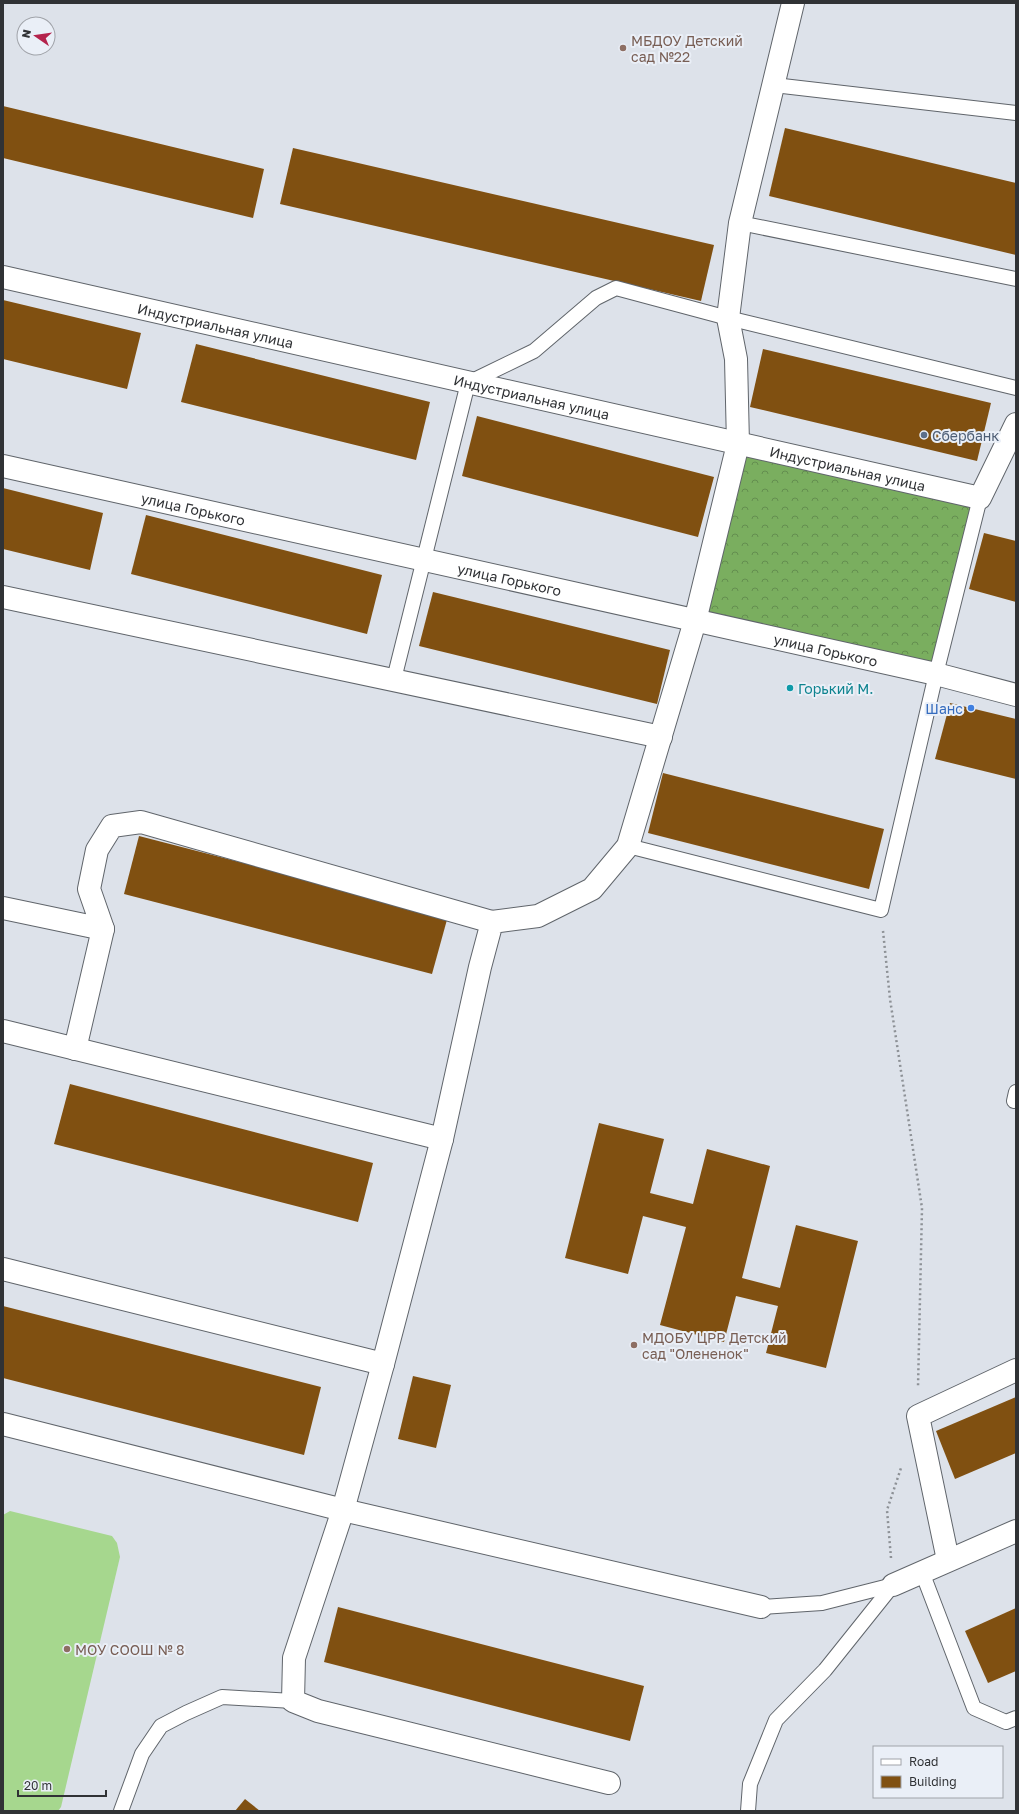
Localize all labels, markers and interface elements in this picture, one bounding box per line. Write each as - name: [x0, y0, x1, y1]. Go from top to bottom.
- north arrow: [16, 16, 56, 56]
- text: N: [18, 28, 33, 39]
- place label: МБДОУ Детский сад №22: [631, 32, 743, 65]
- marker: МБДОУ Детский сад №22: [618, 43, 628, 53]
- street label: Индустриальная улица: [136, 299, 295, 351]
- street label: Индустриальная улица: [452, 371, 611, 422]
- place label: Сбербанк: [932, 427, 999, 444]
- marker: Сбербанк: [919, 430, 929, 440]
- street label: Индустриальная улица: [768, 442, 927, 494]
- street label: улица Горького: [140, 489, 247, 528]
- street label: улица Горького: [456, 559, 563, 599]
- street label: улица Горького: [772, 630, 879, 669]
- place label: Горький М.: [798, 680, 874, 697]
- marker: Горький М.: [785, 683, 795, 693]
- place label: Шанс: [925, 700, 963, 717]
- marker: Шанс: [966, 703, 976, 713]
- place label: МДОБУ ЦРР Детский сад "Олененок": [642, 1329, 786, 1362]
- marker: МДОБУ ЦРР Детский сад "Олененок": [629, 1340, 639, 1350]
- place label: МОУ СООШ № 8: [75, 1641, 185, 1658]
- marker: МОУ СООШ № 8: [62, 1644, 72, 1654]
- legend: [873, 1746, 1003, 1798]
- text: Road: [909, 1754, 938, 1769]
- scale bar: [18, 1772, 106, 1798]
- text: Building: [909, 1774, 957, 1789]
- text: 20 m: [24, 1778, 52, 1793]

